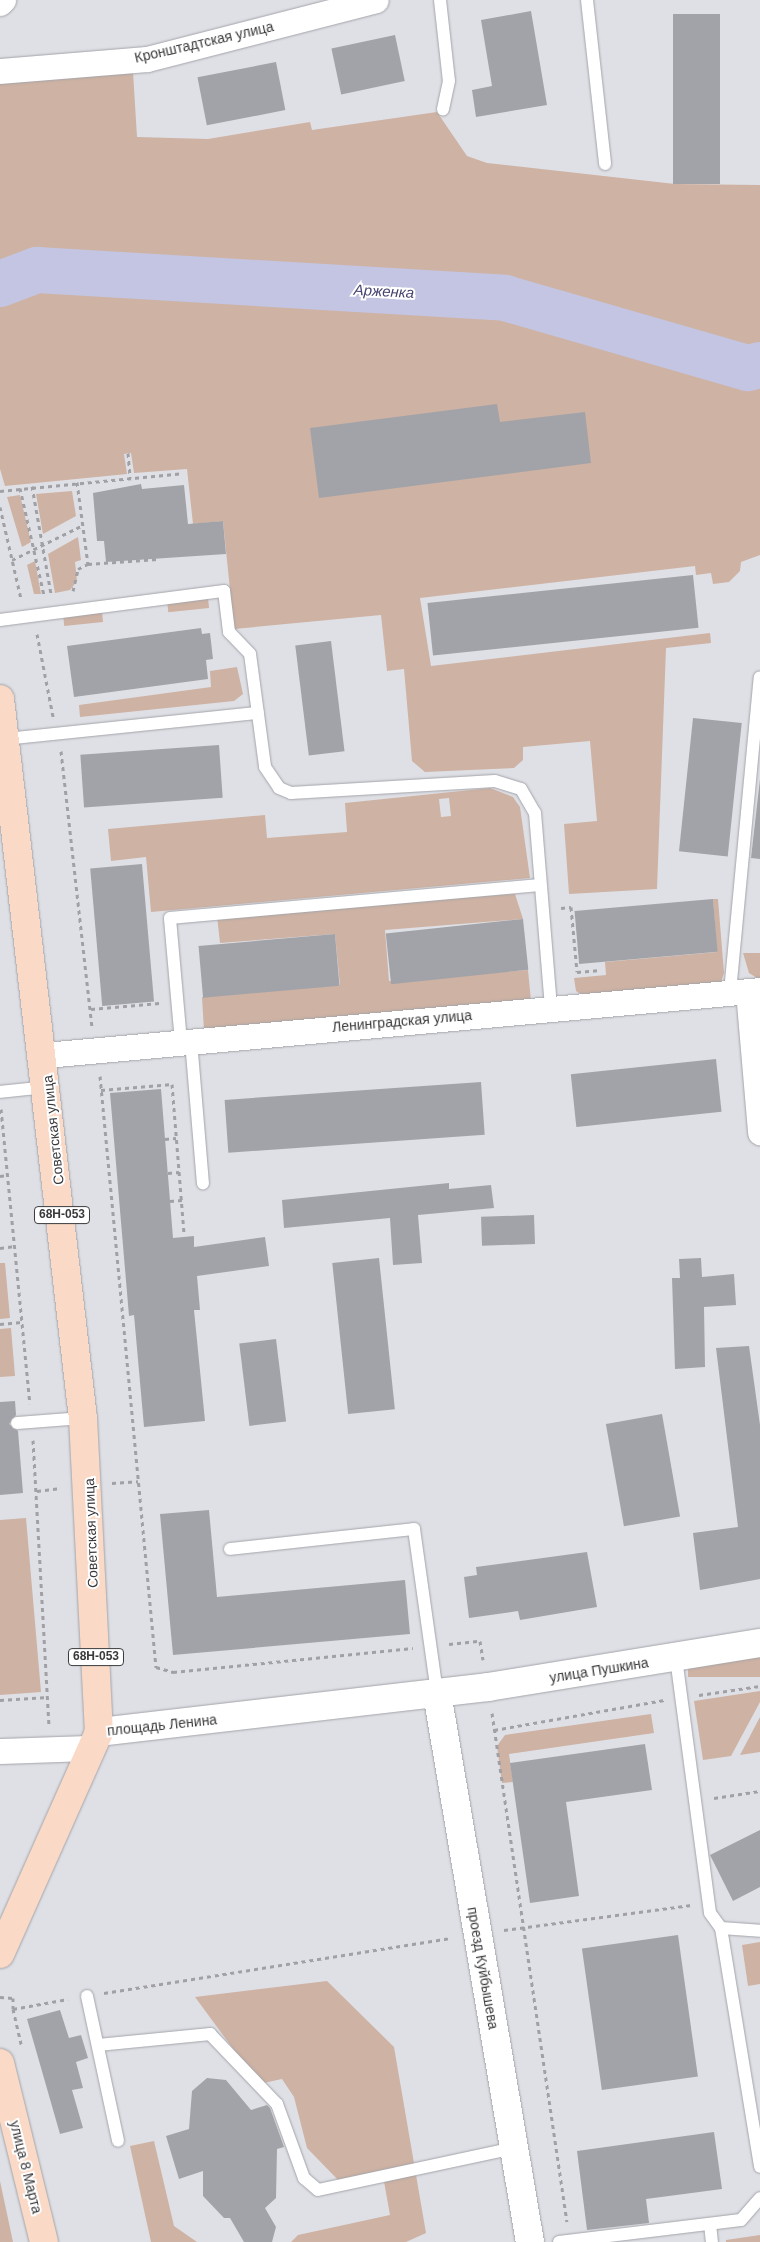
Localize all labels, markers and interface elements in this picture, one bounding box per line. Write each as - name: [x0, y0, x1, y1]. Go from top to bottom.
- street label: Кронштадтская улица: [133, 18, 275, 66]
- water label: Арженка: [353, 280, 415, 302]
- street label: Ленинградская улица: [331, 1007, 473, 1035]
- street label: Советская улица: [39, 1074, 67, 1186]
- road number: 68Н-053: [33, 1206, 91, 1224]
- street label: Советская улица: [81, 1478, 101, 1588]
- road number: 68Н-053: [67, 1648, 125, 1666]
- street label: улица Пушкина: [548, 1654, 650, 1686]
- street label: площадь Ленина: [106, 1711, 218, 1739]
- street label: проезд Куйбышева: [464, 1906, 502, 2030]
- street label: улица 8 Марта: [6, 2119, 46, 2215]

